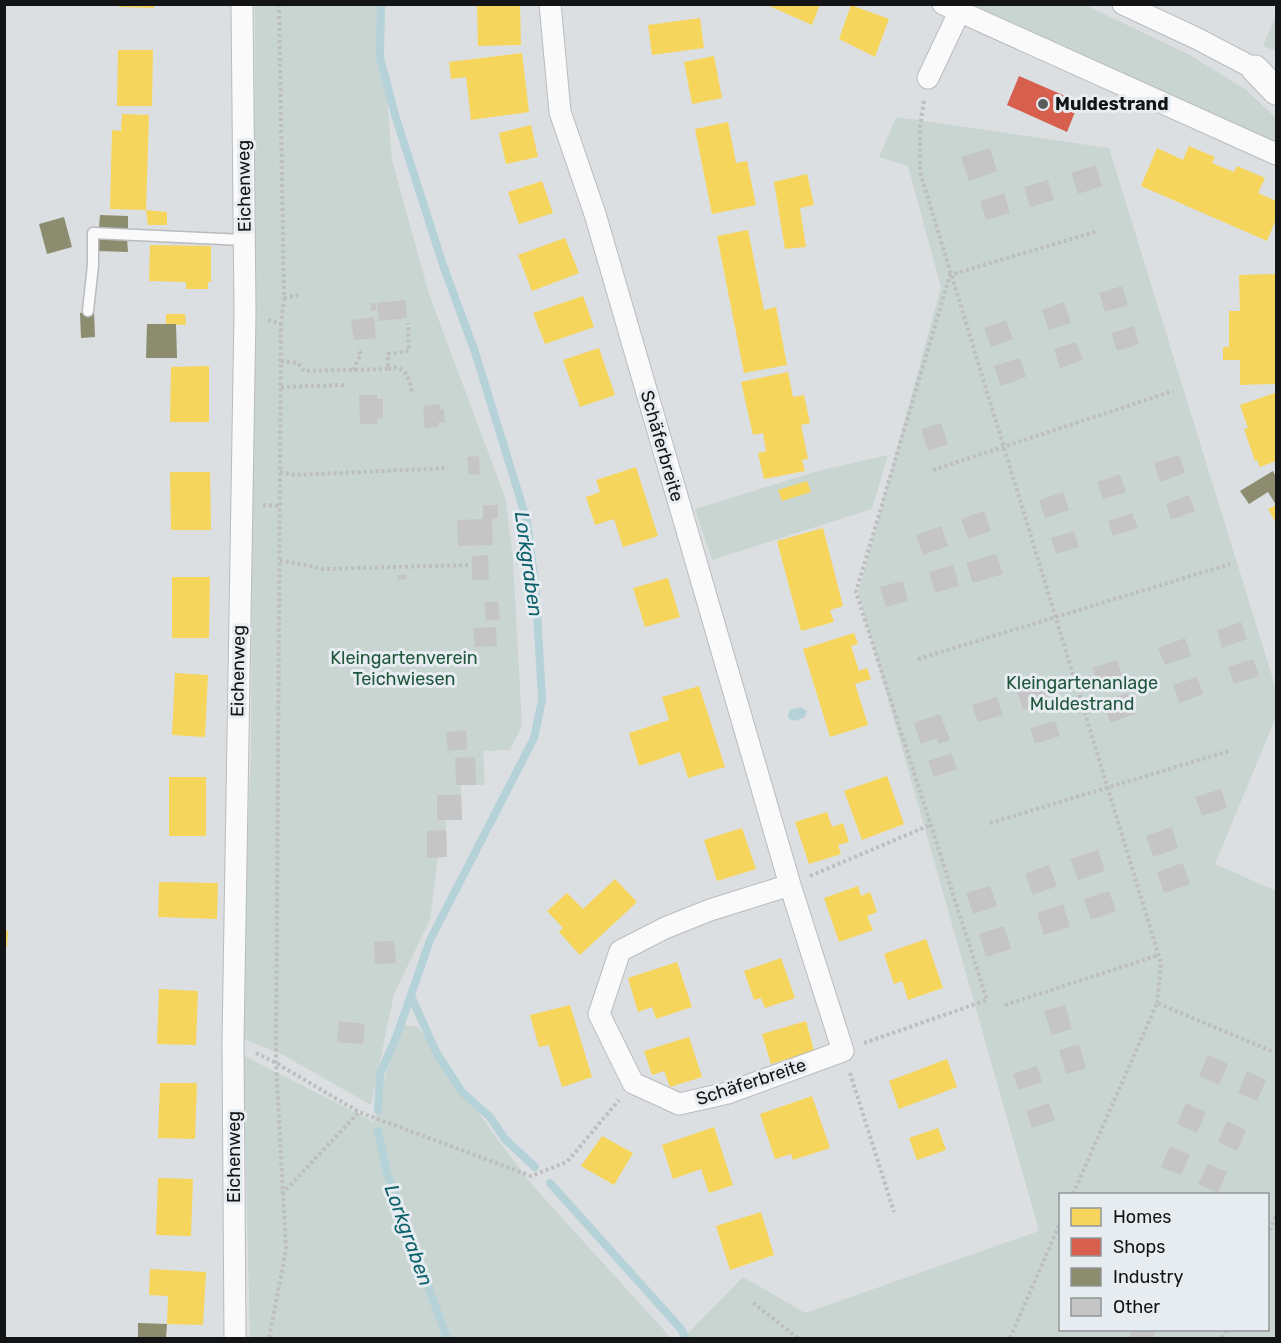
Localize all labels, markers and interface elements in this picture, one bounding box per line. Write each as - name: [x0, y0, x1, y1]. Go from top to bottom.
- place label: Muldestrand: [1055, 93, 1169, 115]
- marker: Muldestrand: [1036, 97, 1050, 111]
- street label: Eichenweg: [232, 140, 256, 232]
- street label: Schäferbreite: [636, 388, 688, 504]
- water label: Lorkgraben: [510, 510, 548, 618]
- street label: Eichenweg: [226, 625, 250, 717]
- park label: Kleingartenverein Teichwiesen: [330, 647, 478, 690]
- park label: Kleingartenanlage Muldestrand: [1006, 672, 1158, 715]
- street label: Schäferbreite: [693, 1054, 809, 1110]
- street label: Eichenweg: [223, 1111, 245, 1203]
- water label: Lorkgraben: [380, 1181, 438, 1289]
- legend: [1059, 1193, 1269, 1331]
- text: Homes: [1113, 1206, 1171, 1228]
- text: Shops: [1113, 1236, 1165, 1258]
- text: Industry: [1113, 1266, 1183, 1288]
- text: Other: [1113, 1296, 1160, 1318]

